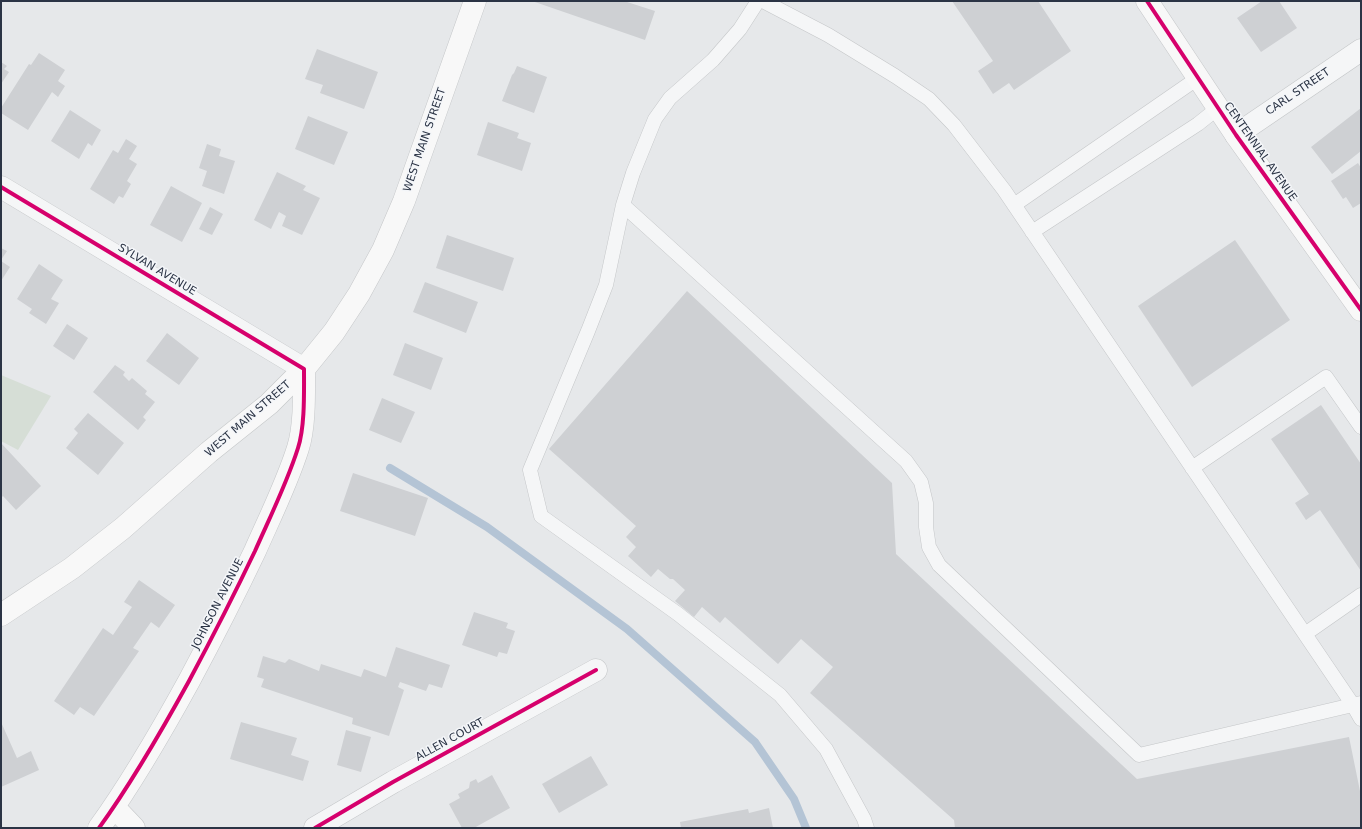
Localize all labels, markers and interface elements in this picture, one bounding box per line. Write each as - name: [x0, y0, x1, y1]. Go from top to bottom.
- street label: CARL STREET: [1263, 66, 1333, 118]
- street label: WEST MAIN STREET: [401, 86, 449, 194]
- street label: CENTENNIAL AVENUE: [1221, 100, 1299, 204]
- street label: SYLVAN AVENUE: [115, 241, 199, 299]
- street label: WEST MAIN STREET: [203, 378, 293, 460]
- street label: JOHNSON AVENUE: [189, 556, 247, 652]
- street label: ALLEN COURT: [413, 716, 487, 764]

